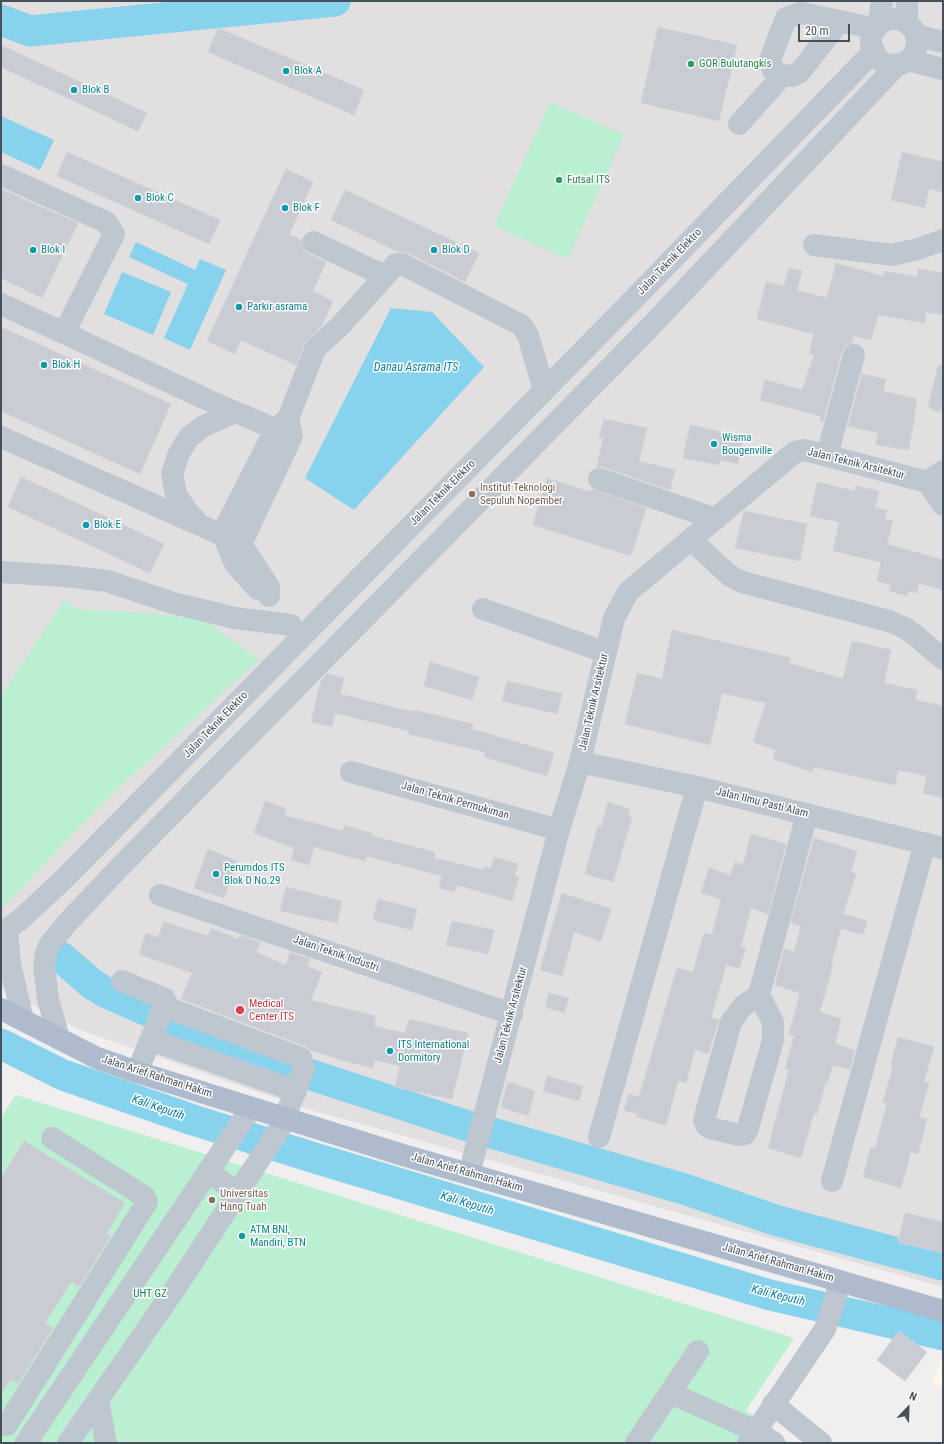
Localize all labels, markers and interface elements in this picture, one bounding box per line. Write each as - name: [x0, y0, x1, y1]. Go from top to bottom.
- scale bar: [800, 16, 852, 42]
- text: 20 m: [805, 24, 829, 38]
- place label: GOR Bulutangkis: [699, 57, 771, 71]
- marker: GOR Bulutangkis: [686, 59, 696, 69]
- place label: Blok A: [294, 64, 322, 78]
- marker: Blok A: [281, 66, 291, 76]
- place label: Blok B: [82, 83, 110, 97]
- marker: Blok B: [69, 85, 79, 95]
- place label: Futsal ITS: [567, 173, 610, 187]
- marker: Futsal ITS: [554, 175, 564, 185]
- place label: Blok C: [146, 191, 174, 205]
- marker: Blok C: [133, 193, 143, 203]
- place label: Blok F: [293, 201, 320, 215]
- marker: Blok F: [280, 203, 290, 213]
- street label: Jalan Teknik Elektro: [635, 226, 705, 298]
- place label: Blok I: [41, 243, 65, 257]
- place label: Blok D: [442, 243, 470, 257]
- marker: Blok I: [28, 245, 38, 255]
- marker: Blok D: [429, 245, 439, 255]
- place label: Parkir asrama: [247, 300, 307, 314]
- marker: Parkir asrama: [234, 302, 244, 312]
- place label: Blok H: [52, 358, 80, 372]
- marker: Blok H: [39, 360, 49, 370]
- water label: Danau Asrama ITS: [374, 361, 458, 375]
- place label: Wisma Bougenville: [722, 431, 772, 457]
- marker: Wisma Bougenville: [709, 439, 719, 449]
- street label: Jalan Teknik Arsitektur: [806, 446, 906, 482]
- street label: Jalan Teknik Elektro: [408, 458, 478, 528]
- place label: Institut Teknologi Sepuluh Nopember: [480, 481, 562, 507]
- marker: Institut Teknologi Sepuluh Nopember: [467, 489, 477, 499]
- place label: Blok E: [94, 518, 121, 532]
- marker: Blok E: [81, 520, 91, 530]
- street label: Jalan Teknik Arsitektur: [576, 652, 612, 752]
- street label: Jalan Teknik Elektro: [181, 689, 251, 761]
- street label: Jalan Teknik Permukiman: [400, 779, 510, 823]
- street label: Jalan Ilmu Pasti Alam: [714, 785, 810, 821]
- place label: Perumdos ITS Blok D No.29: [224, 861, 285, 887]
- marker: Perumdos ITS Blok D No.29: [211, 869, 221, 879]
- street label: Jalan Teknik Industri: [291, 933, 381, 975]
- street label: Jalan Teknik Arsitektur: [492, 965, 530, 1065]
- place label: Medical Center ITS: [249, 997, 294, 1023]
- marker: Medical Center ITS: [234, 1004, 246, 1016]
- place label: ITS International Dormitory: [398, 1038, 469, 1064]
- marker: ITS International Dormitory: [385, 1046, 395, 1056]
- street label: Jalan Arief Rahman Hakim: [100, 1053, 214, 1101]
- water label: Kali Keputih: [130, 1092, 186, 1124]
- street label: Jalan Arief Rahman Hakim: [410, 1151, 524, 1195]
- place label: Universitas Hang Tuah: [220, 1187, 268, 1213]
- water label: Kali Keputih: [439, 1189, 495, 1219]
- marker: Universitas Hang Tuah: [207, 1195, 217, 1205]
- place label: ATM BNI, Mandiri, BTN: [250, 1223, 306, 1249]
- marker: ATM BNI, Mandiri, BTN: [237, 1231, 247, 1241]
- street label: Jalan Arief Rahman Hakim: [721, 1241, 835, 1285]
- water label: Kali Keputih: [750, 1282, 806, 1310]
- park label: UHT GZ: [133, 1287, 167, 1301]
- north arrow: [888, 1388, 928, 1428]
- text: N: [907, 1389, 919, 1404]

